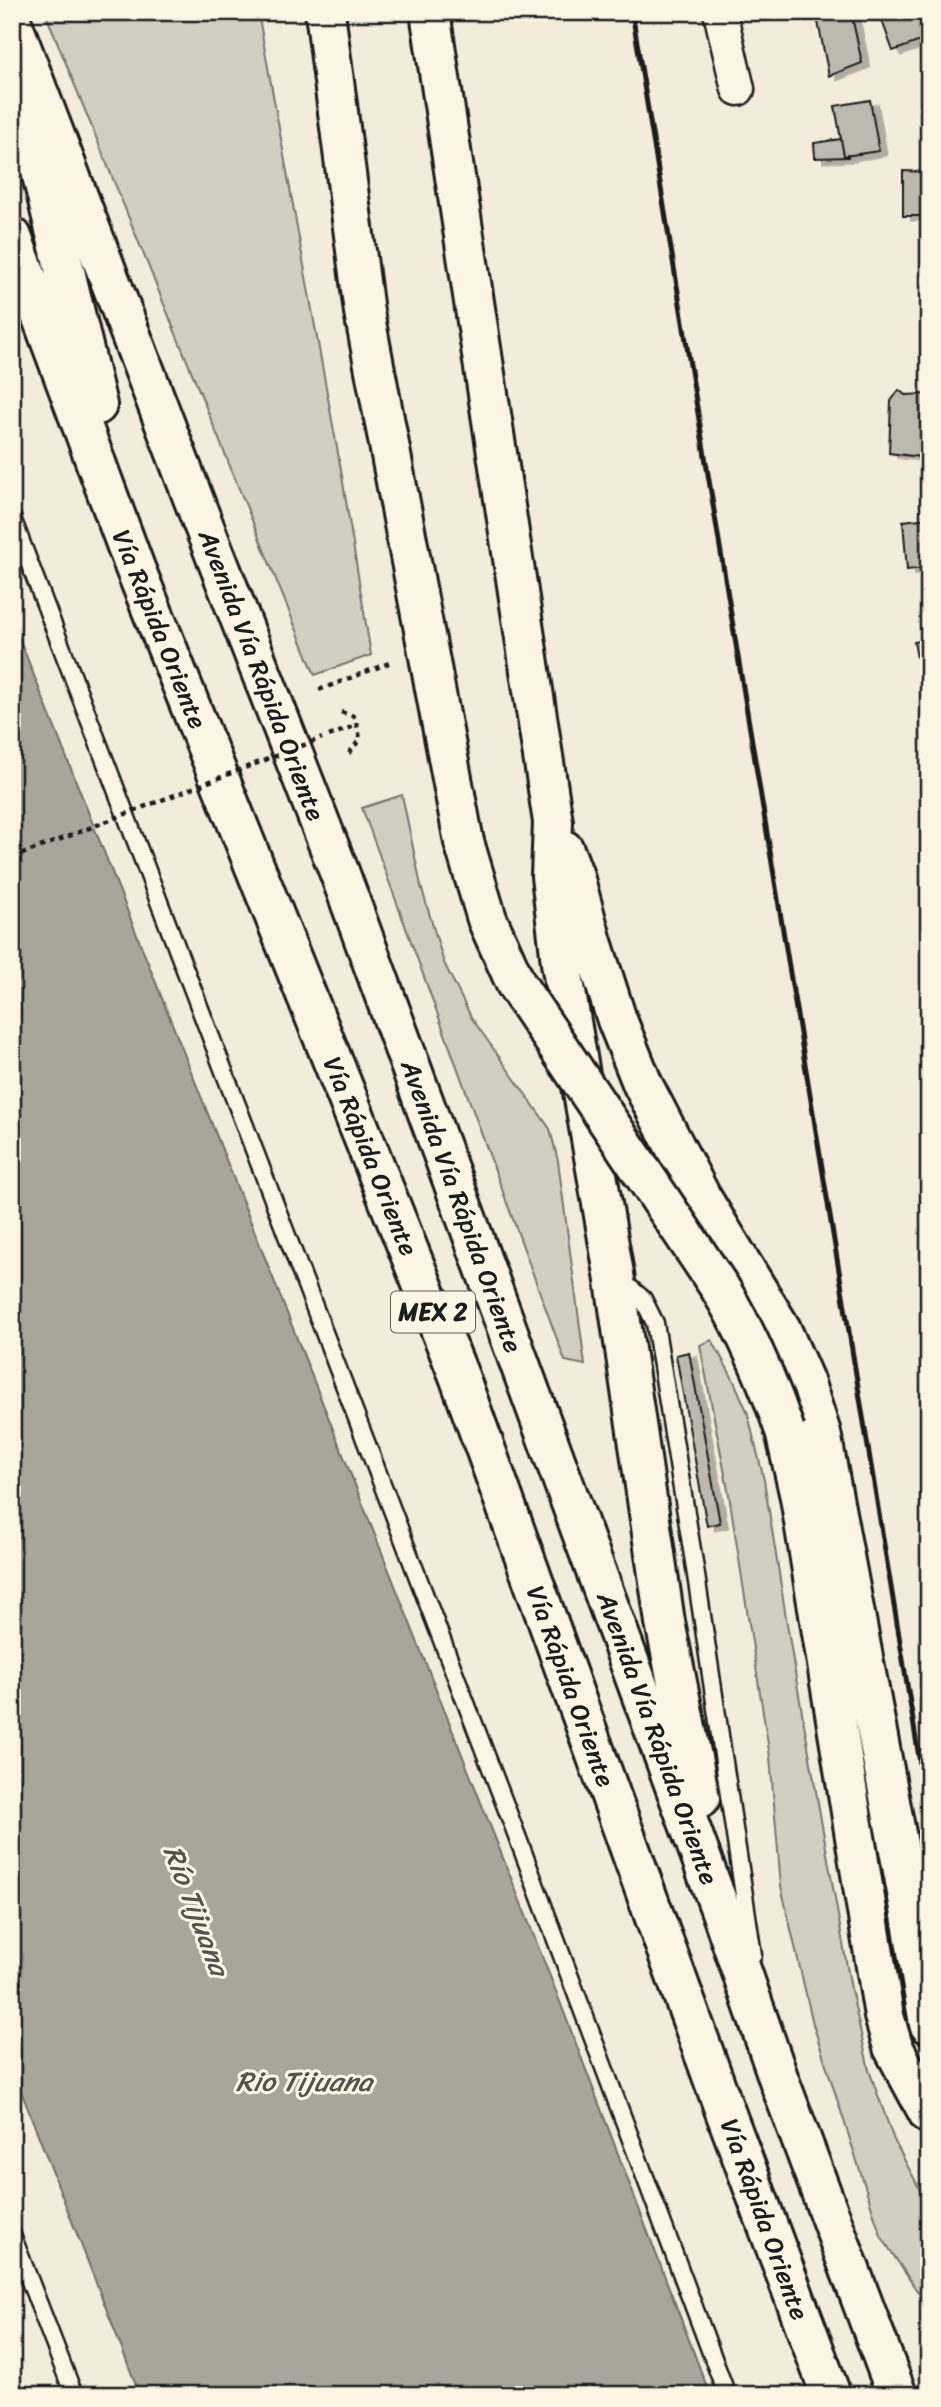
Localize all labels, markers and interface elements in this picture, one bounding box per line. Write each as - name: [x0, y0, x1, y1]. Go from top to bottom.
- street label: Vía Rápida Oriente: [99, 522, 221, 736]
- street label: Avenida Vía Rápida Oriente: [185, 522, 339, 828]
- street label: Vía Rápida Oriente: [310, 1049, 432, 1263]
- street label: Avenida Vía Rápida Oriente: [387, 1052, 537, 1359]
- road number: MEX 2: [391, 1292, 475, 1332]
- street label: Vía Rápida Oriente: [513, 1579, 629, 1794]
- street label: Avenida Vía Rápida Oriente: [583, 1584, 733, 1891]
- water label: Río Tijuana: [149, 1838, 245, 1986]
- water label: Rio Tijuana: [236, 2057, 375, 2106]
- street label: Vía Rápida Oriente: [707, 2112, 823, 2327]

